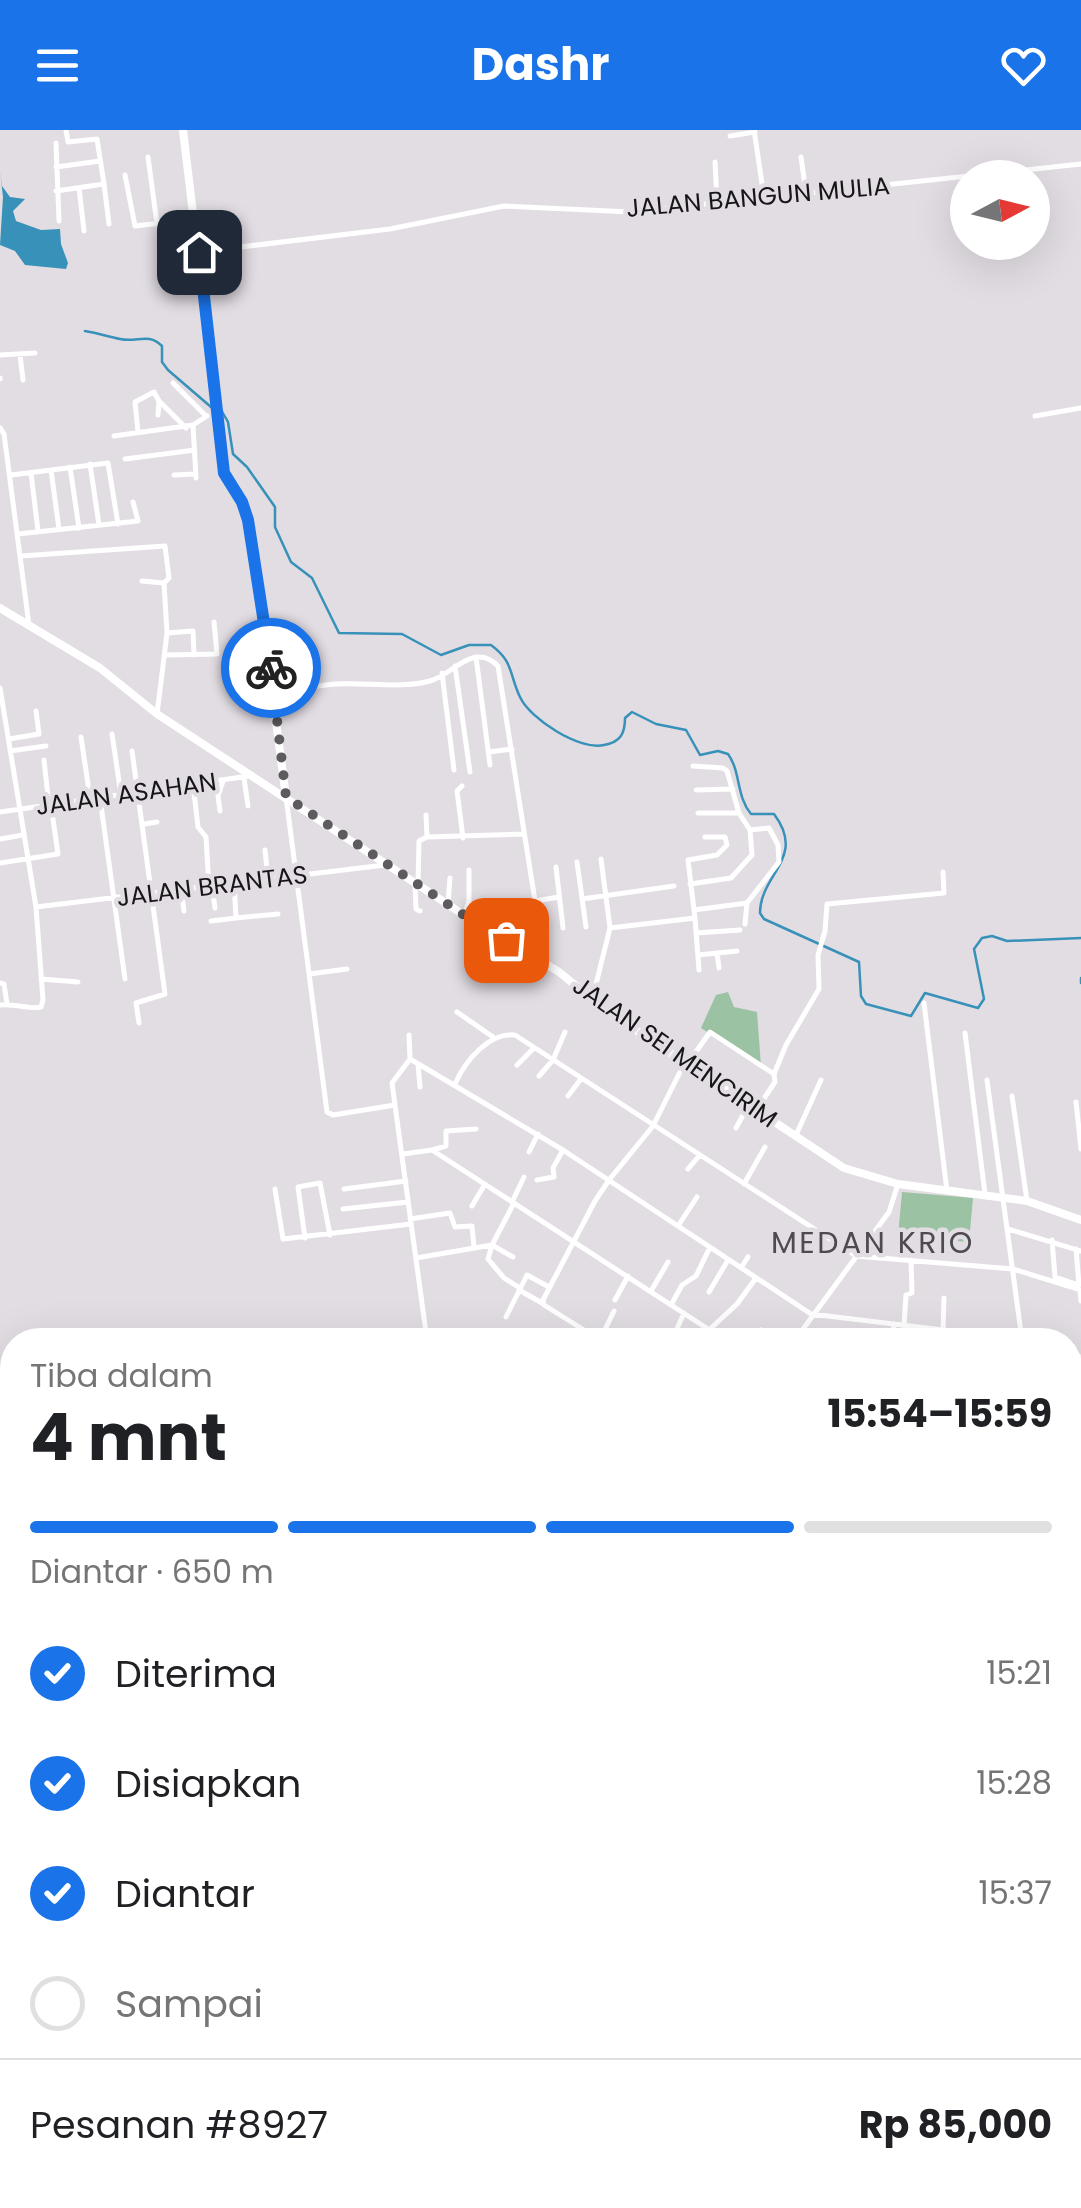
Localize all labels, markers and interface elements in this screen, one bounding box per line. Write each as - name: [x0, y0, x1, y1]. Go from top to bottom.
- text: Dashr: [472, 33, 609, 96]
- icon: menu: [30, 38, 85, 93]
- icon: heart: [996, 38, 1051, 93]
- north arrow: [950, 160, 1050, 260]
- map controls: [950, 160, 1050, 260]
- street label: JALAN BANGUN MULIA: [625, 168, 891, 226]
- pin: [157, 210, 242, 295]
- icon: home: [172, 225, 227, 280]
- courier: [221, 618, 321, 718]
- icon: bike: [244, 641, 299, 696]
- street label: JALAN ASAHAN: [33, 764, 219, 824]
- street label: JALAN BRANTAS: [115, 857, 309, 915]
- pin: [464, 898, 549, 983]
- icon: bag: [479, 913, 534, 968]
- street label: JALAN SEI MENCIRIM: [566, 968, 784, 1136]
- district label: MEDAN KRIO: [771, 1221, 975, 1264]
- text: Tiba dalam: [30, 1353, 213, 1398]
- text: 15:54–15:59: [828, 1387, 1052, 1440]
- text: 4 mnt: [30, 1392, 227, 1483]
- text: Diantar · 650 m: [30, 1549, 274, 1594]
- icon: check: [30, 1646, 85, 1701]
- text: Diterima: [115, 1647, 277, 1700]
- text: 15:21: [986, 1650, 1052, 1695]
- icon: check: [30, 1756, 85, 1811]
- text: Disiapkan: [115, 1757, 301, 1810]
- text: 15:28: [976, 1760, 1052, 1805]
- icon: check: [30, 1866, 85, 1921]
- text: Diantar: [115, 1867, 255, 1920]
- text: 15:37: [979, 1870, 1052, 1915]
- text: Sampai: [115, 1977, 263, 2030]
- text: Pesanan #8927: [30, 2098, 328, 2151]
- text: Rp 85,000: [859, 2098, 1052, 2151]

